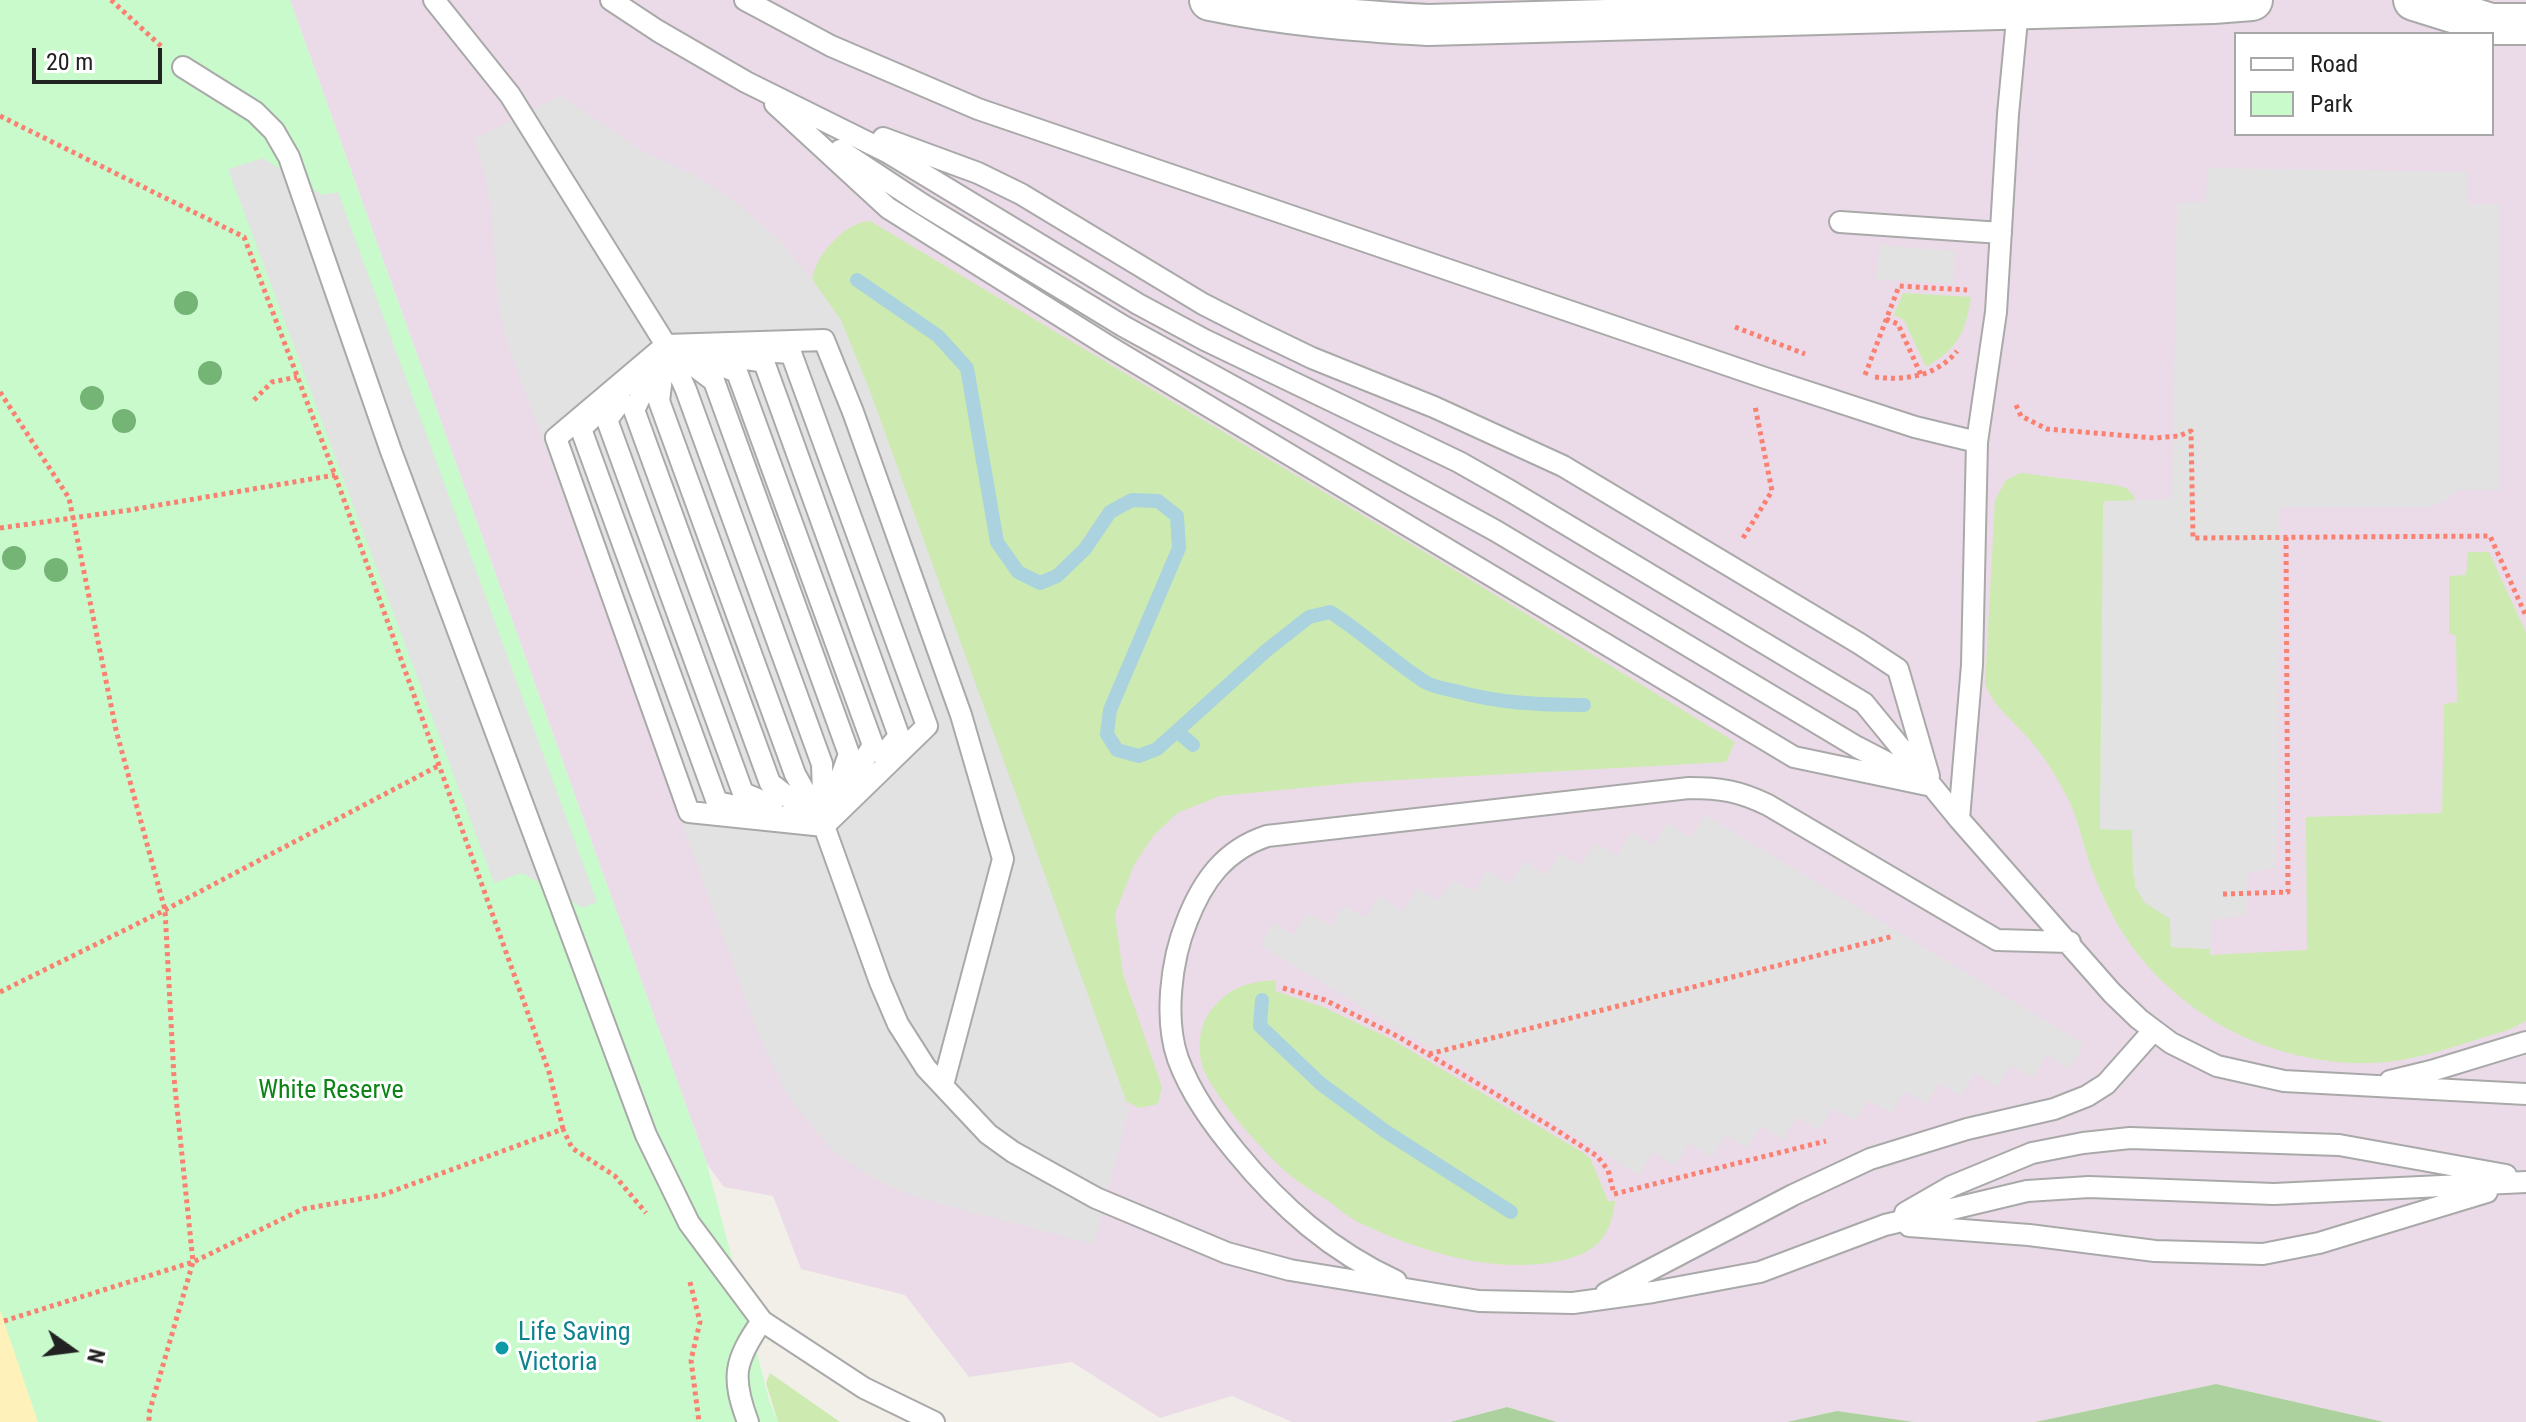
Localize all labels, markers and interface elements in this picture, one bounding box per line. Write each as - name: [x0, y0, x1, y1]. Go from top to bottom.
- scale bar: [36, 32, 166, 82]
- legend: [2234, 32, 2494, 136]
- text: 20 m: [46, 48, 93, 76]
- text: Road: [2310, 50, 2358, 78]
- text: Park: [2310, 90, 2353, 118]
- park label: White Reserve: [258, 1075, 404, 1107]
- north arrow: [32, 1310, 112, 1390]
- place label: Life Saving Victoria: [518, 1317, 631, 1378]
- marker: Life Saving Victoria: [493, 1339, 511, 1357]
- text: N: [82, 1346, 110, 1365]

